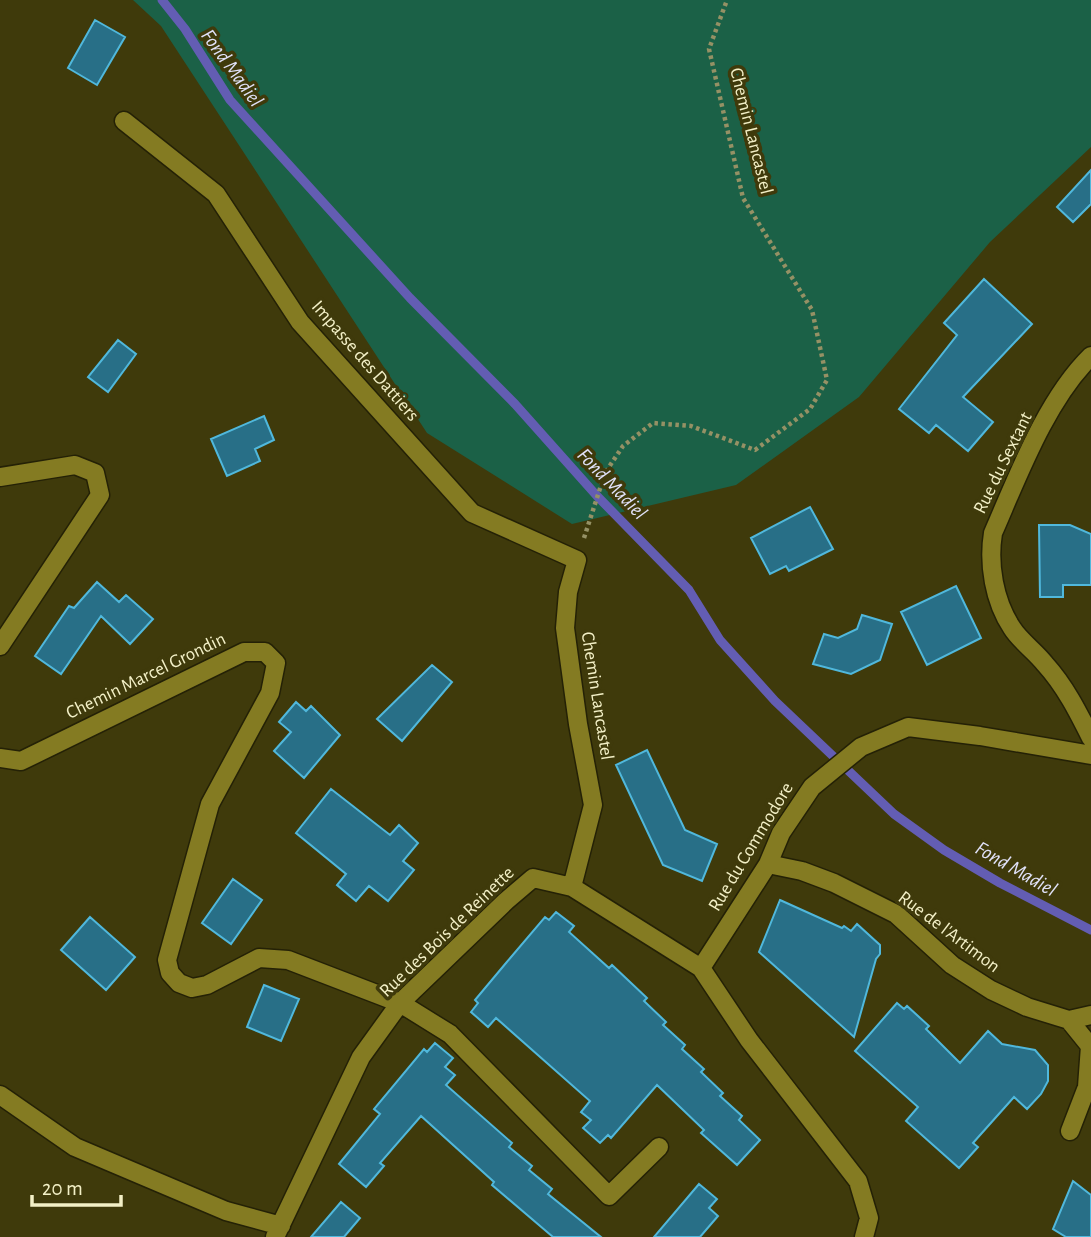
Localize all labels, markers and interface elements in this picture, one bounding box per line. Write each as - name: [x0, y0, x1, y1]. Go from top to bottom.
- water label: Fond Madiel: [197, 25, 267, 111]
- street label: Chemin Lancastel: [726, 66, 776, 196]
- street label: Impasse des Dattiers: [308, 297, 422, 425]
- street label: Rue du Sextant: [970, 409, 1036, 517]
- water label: Fond Madiel: [573, 444, 651, 524]
- street label: Chemin Marcel Grondin: [63, 629, 229, 723]
- street label: Chemin Lancastel: [577, 630, 617, 762]
- street label: Rue du Commodore: [705, 779, 797, 915]
- water label: Fond Madiel: [972, 837, 1060, 901]
- street label: Rue des Bois de Reinette: [376, 863, 518, 1001]
- street label: Rue de l'Artimon: [895, 888, 1003, 976]
- scale bar: [32, 1164, 121, 1208]
- text: 20 m: [42, 1178, 83, 1199]

